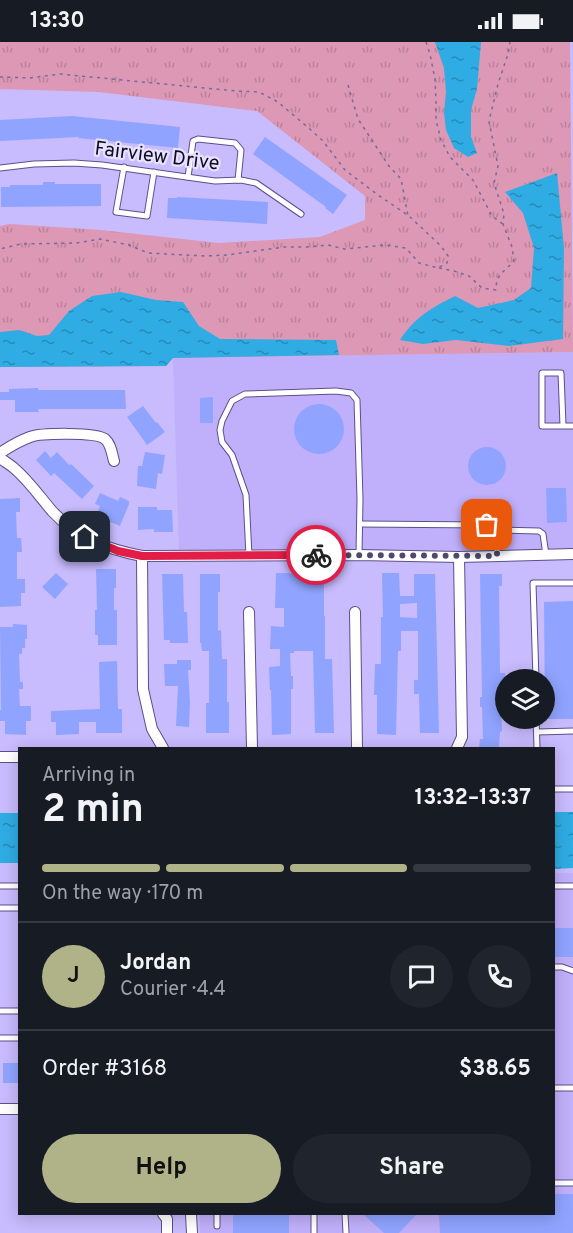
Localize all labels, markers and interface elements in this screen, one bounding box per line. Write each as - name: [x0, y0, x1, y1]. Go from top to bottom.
- text: 13:30: [30, 8, 85, 35]
- street label: Fairview Drive: [93, 136, 221, 178]
- pin: [461, 499, 512, 550]
- icon: bag: [470, 508, 503, 541]
- pin: [59, 511, 110, 562]
- icon: home: [68, 520, 101, 553]
- courier: [286, 525, 346, 585]
- icon: bike: [300, 539, 333, 572]
- map controls: [495, 669, 555, 729]
- button: layers: [495, 669, 555, 729]
- text: Arriving in: [42, 763, 135, 789]
- text: 13:32–13:37: [414, 785, 531, 812]
- text: 2 min: [42, 787, 144, 836]
- text: On the way · 170 m: [42, 881, 203, 907]
- button: chat: [390, 945, 453, 1008]
- button: phone: [468, 945, 531, 1008]
- text: Jordan: [120, 950, 191, 977]
- text: J: [67, 963, 80, 990]
- text: Courier · 4.4: [120, 977, 226, 1003]
- text: Order #3168: [42, 1056, 167, 1083]
- text: $38.65: [459, 1056, 531, 1083]
- button: Help: [42, 1134, 281, 1203]
- button: Share: [293, 1134, 531, 1203]

